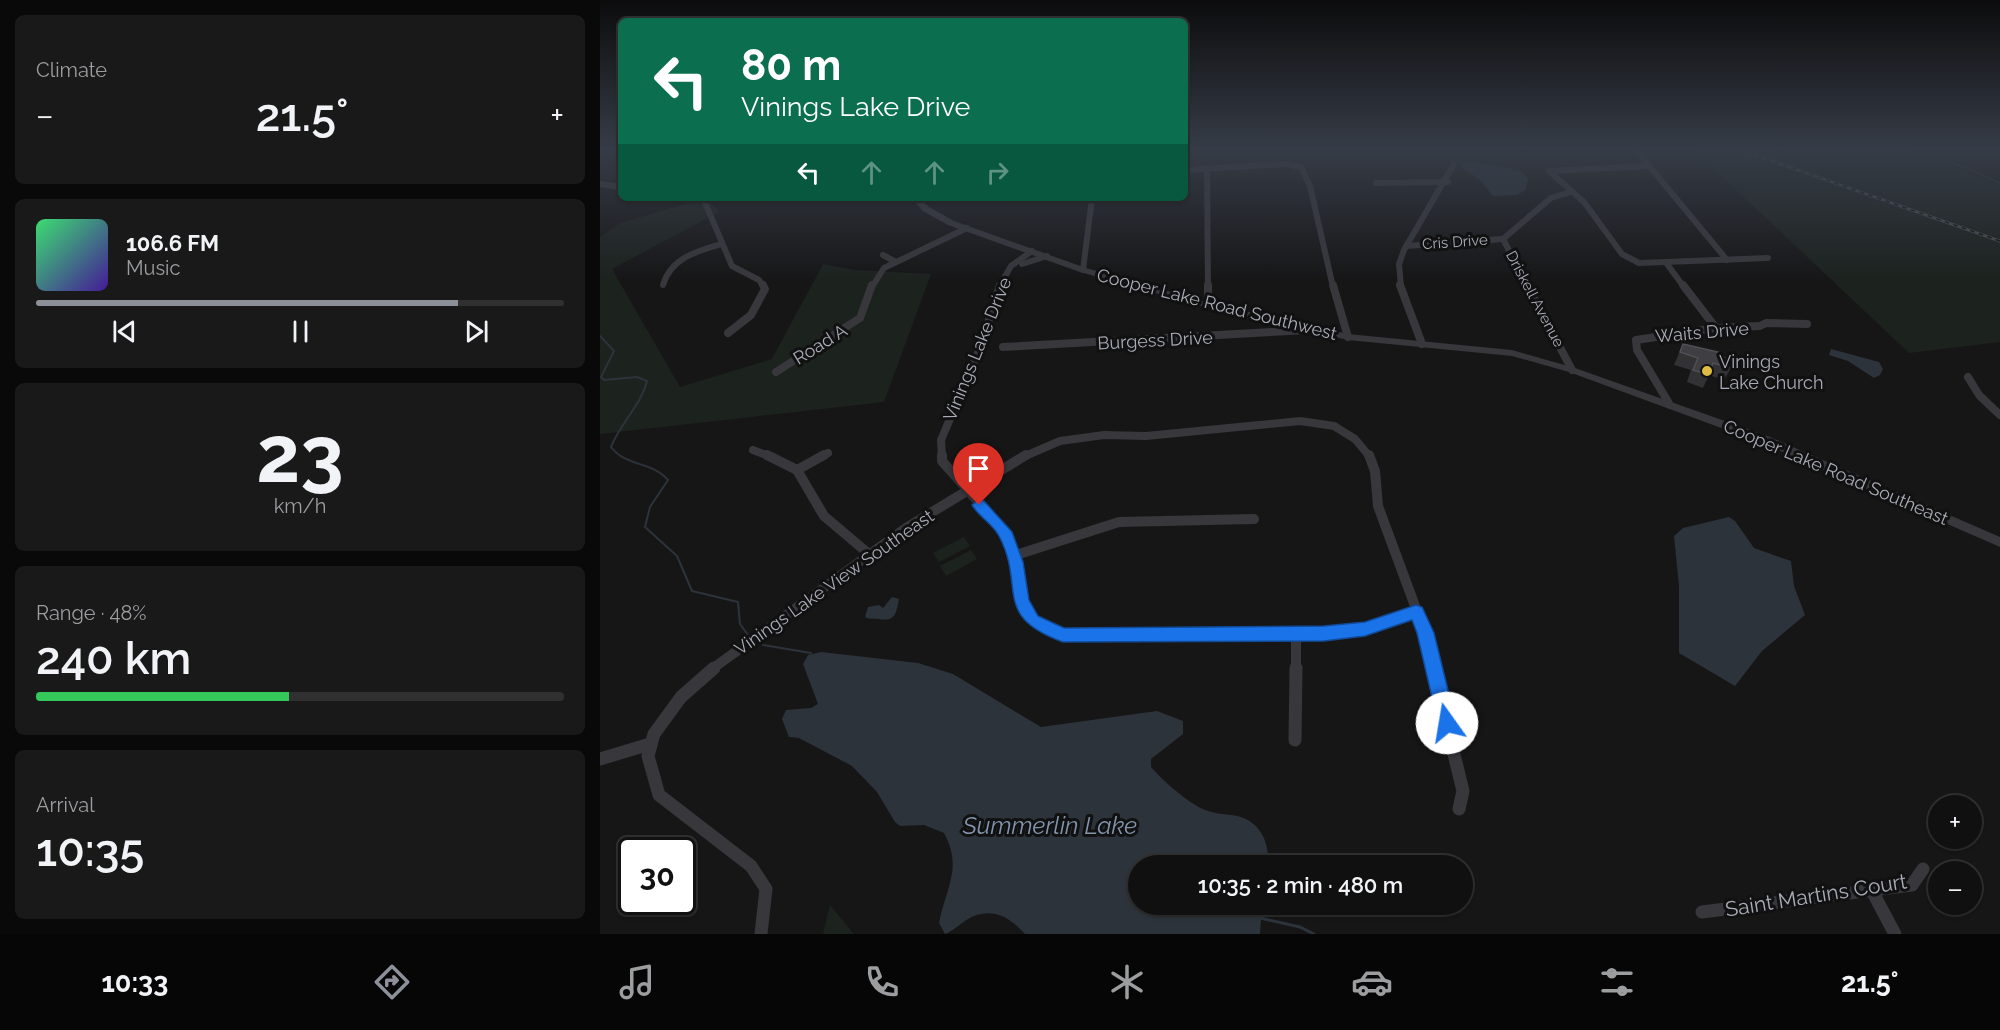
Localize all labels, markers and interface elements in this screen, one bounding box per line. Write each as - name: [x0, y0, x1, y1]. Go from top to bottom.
- text: 80 m: [741, 41, 841, 90]
- icon: left: [642, 42, 720, 120]
- text: Climate: [36, 58, 107, 82]
- text: 21.5°: [256, 89, 348, 142]
- text: Vinings Lake Drive: [741, 91, 970, 122]
- text: −: [36, 96, 54, 135]
- text: +: [550, 96, 564, 135]
- icon: left: [792, 156, 825, 189]
- icon: ahead: [855, 156, 888, 189]
- icon: ahead: [918, 156, 951, 189]
- icon: right: [981, 156, 1014, 189]
- text: 106.6 FM: [126, 230, 219, 256]
- street label: Cris Drive: [1422, 231, 1489, 253]
- street label: Driskell Avenue: [1502, 248, 1568, 350]
- text: Music: [126, 256, 180, 280]
- street label: Cooper Lake Road Southwest: [1095, 264, 1339, 344]
- street label: Vinings Lake Drive: [939, 274, 1016, 424]
- icon: previous: [108, 315, 141, 348]
- icon: pause: [284, 315, 317, 348]
- icon: next: [460, 315, 493, 348]
- street label: Waits Drive: [1654, 317, 1750, 347]
- street label: Road A: [789, 319, 851, 369]
- street label: Burgess Drive: [1097, 326, 1214, 354]
- place label: Vinings Lake Church: [1719, 351, 1823, 393]
- marker: Vinings Lake Church: [1700, 364, 1714, 378]
- text: 23: [256, 409, 344, 500]
- street label: Cooper Lake Road Southeast: [1720, 415, 1952, 529]
- pin: [953, 443, 1004, 505]
- icon: arrive: [962, 452, 995, 485]
- text: km/h: [274, 494, 326, 518]
- street label: Vinings Lake View Southeast: [730, 505, 938, 659]
- text: Range · 48%: [36, 601, 147, 625]
- text: 240 km: [36, 632, 191, 685]
- position arrow: [1415, 691, 1479, 755]
- text: Arrival: [36, 793, 95, 817]
- map controls: [1928, 795, 1982, 915]
- button: +: [1928, 795, 1982, 849]
- water label: Summerlin Lake: [962, 811, 1137, 840]
- text: 10:35: [36, 824, 144, 877]
- speed limit sign: 30: [618, 837, 696, 915]
- button: −: [1928, 861, 1982, 915]
- street label: Saint Martins Court: [1723, 868, 1909, 922]
- text: 10:35 · 2 min · 480 m: [1198, 872, 1403, 898]
- icon: directions: [371, 961, 413, 1003]
- icon: music: [616, 961, 658, 1003]
- icon: phone: [861, 961, 903, 1003]
- icon: climate: [1106, 961, 1148, 1003]
- icon: car: [1351, 961, 1393, 1003]
- icon: filters: [1596, 961, 1638, 1003]
- text: 10:33: [101, 967, 168, 998]
- text: 21.5°: [1841, 967, 1898, 998]

